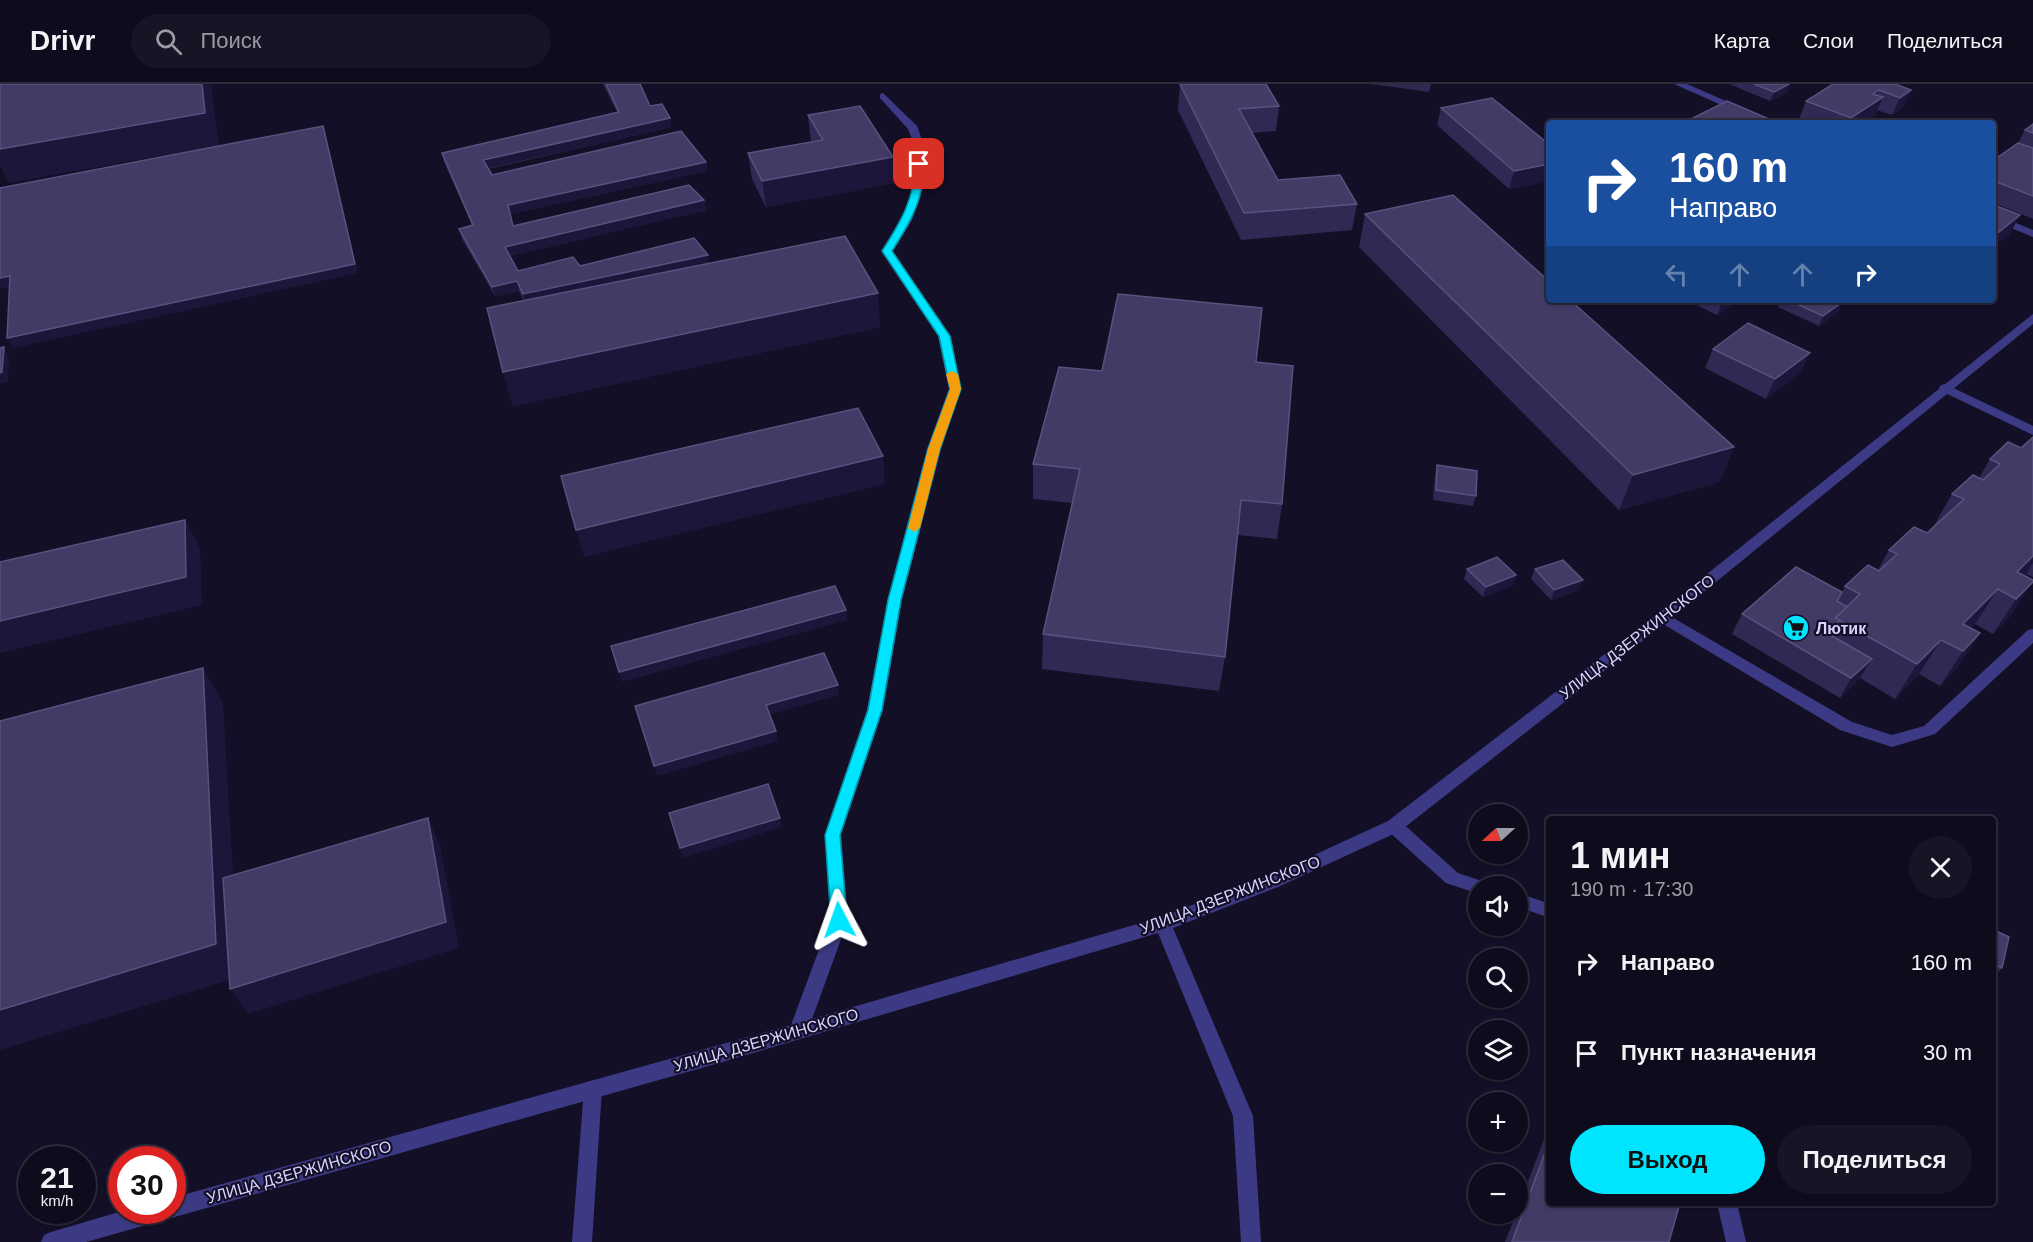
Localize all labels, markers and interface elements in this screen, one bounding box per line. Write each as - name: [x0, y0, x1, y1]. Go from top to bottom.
- search box: [131, 14, 551, 68]
- text: Drivr: [30, 25, 95, 56]
- icon: search: [152, 25, 185, 58]
- text: Поиск: [200, 28, 261, 53]
- text: Карта: [1714, 29, 1770, 52]
- text: Слои: [1803, 29, 1854, 52]
- text: Поделиться: [1887, 29, 2003, 52]
- pin: [893, 138, 944, 189]
- icon: right: [1570, 144, 1648, 222]
- text: 160 m: [1669, 144, 1788, 191]
- icon: arrive: [902, 147, 935, 180]
- text: Направо: [1669, 193, 1777, 223]
- icon: left: [1660, 258, 1693, 291]
- icon: ahead: [1723, 258, 1756, 291]
- icon: ahead: [1786, 258, 1819, 291]
- icon: right: [1849, 258, 1882, 291]
- street label: УЛИЦА ДЗЕРЖИНСКОГО: [1556, 571, 1718, 703]
- supermarket icon: Лютик: [1781, 613, 1811, 643]
- place label: Лютик: [1816, 620, 1867, 637]
- north arrow: [1468, 804, 1528, 864]
- map controls: [1468, 804, 1528, 1224]
- text: 1 мин: [1570, 835, 1671, 876]
- button: close: [1909, 836, 1972, 899]
- street label: УЛИЦА ДЗЕРЖИНСКОГО: [1138, 853, 1322, 937]
- button: sound: [1468, 876, 1528, 936]
- text: 190 m · 17:30: [1570, 878, 1693, 900]
- position arrow: [807, 888, 871, 952]
- icon: right: [1570, 947, 1603, 980]
- button: search: [1468, 948, 1528, 1008]
- text: Направо: [1621, 950, 1715, 975]
- text: 160 m: [1911, 950, 1972, 975]
- street label: УЛИЦА ДЗЕРЖИНСКОГО: [672, 1005, 860, 1075]
- button: layers: [1468, 1020, 1528, 1080]
- icon: arrive: [1570, 1037, 1603, 1070]
- text: Пункт назначения: [1621, 1040, 1817, 1065]
- text: 30 m: [1923, 1040, 1972, 1065]
- button: +: [1468, 1092, 1528, 1152]
- button: Выход: [1570, 1125, 1765, 1194]
- button: Поделиться: [1777, 1125, 1972, 1194]
- street label: УЛИЦА ДЗЕРЖИНСКОГО: [205, 1137, 393, 1207]
- speed limit sign: 30: [108, 1146, 186, 1224]
- text: 21: [40, 1161, 74, 1194]
- button: −: [1468, 1164, 1528, 1224]
- text: km/h: [41, 1192, 73, 1209]

